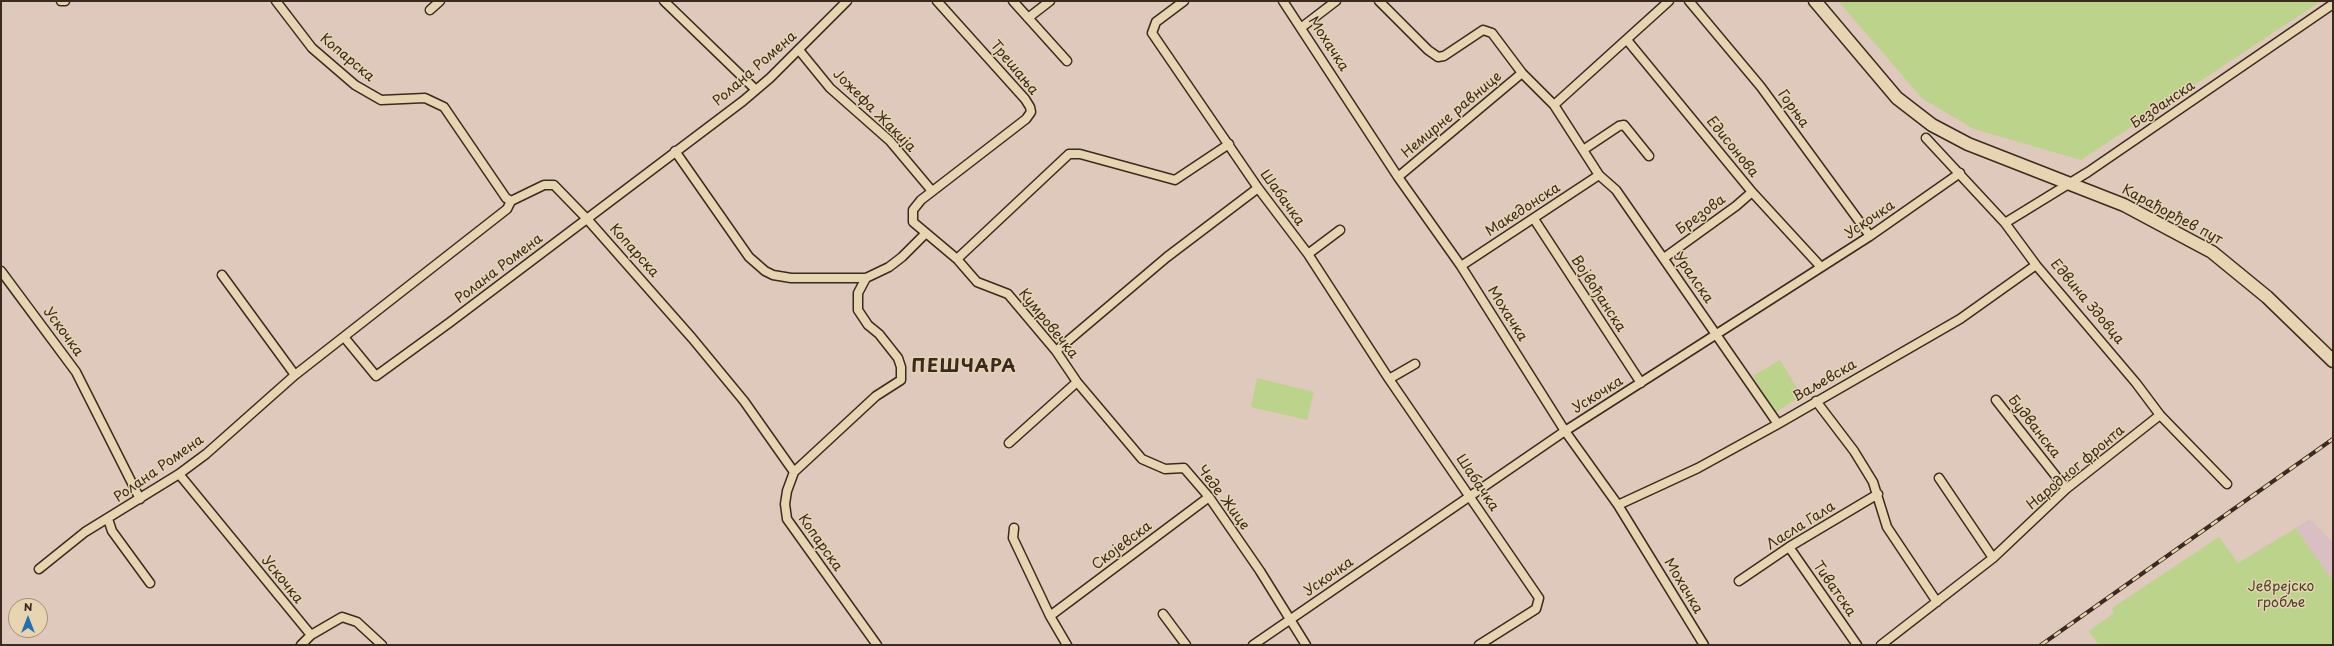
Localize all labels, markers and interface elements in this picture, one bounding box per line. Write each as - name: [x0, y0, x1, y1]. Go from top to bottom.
- street label: Мохачка: [1304, 13, 1352, 75]
- street label: Ролана Ромена: [710, 28, 800, 110]
- street label: Копарска: [316, 30, 378, 86]
- street label: Трешања: [986, 37, 1042, 99]
- street label: Јожефа Жакија: [829, 66, 919, 156]
- street label: Немирне равнице: [1399, 68, 1505, 162]
- street label: Безданска: [2128, 77, 2198, 133]
- street label: Горња: [1774, 87, 1812, 131]
- street label: Едисонова: [1702, 113, 1762, 181]
- street label: Шабачка: [1256, 167, 1308, 229]
- street label: Македонска: [1483, 180, 1563, 240]
- street label: Карађорђев пут: [2119, 181, 2225, 249]
- street label: Брезова: [1673, 191, 1729, 239]
- street label: Ускочка: [1842, 197, 1898, 243]
- street label: Копарска: [606, 221, 662, 281]
- street label: Ролана Ромена: [452, 231, 546, 307]
- street label: Уралска: [1669, 249, 1717, 307]
- street label: Војвођанска: [1567, 253, 1629, 335]
- street label: Едвина Здовца: [2047, 256, 2127, 348]
- street label: Мохачка: [1483, 283, 1531, 345]
- street label: Кумровечка: [1015, 286, 1081, 362]
- street label: Ускочка: [40, 304, 86, 360]
- district label: ПЕШЧАРА: [912, 356, 1016, 378]
- street label: Ваљевска: [1790, 356, 1860, 406]
- street label: Ускочка: [1570, 373, 1626, 417]
- street label: Будванска: [2004, 392, 2064, 462]
- street label: Народног фронта: [2024, 422, 2128, 514]
- street label: Ролана Ромена: [111, 432, 207, 506]
- street label: Шабачка: [1452, 451, 1502, 515]
- street label: Чеде Жице: [1193, 462, 1253, 534]
- street label: Ласла Гала: [1764, 498, 1838, 554]
- street label: Копарска: [794, 511, 846, 575]
- street label: Скојевска: [1089, 518, 1155, 574]
- street label: Ускочка: [258, 553, 306, 607]
- street label: Ускочка: [1301, 554, 1357, 600]
- street label: Мохачка: [1660, 555, 1706, 617]
- street label: Тиватска: [1809, 558, 1859, 620]
- park label: Јеврејско гробље: [2248, 579, 2314, 612]
- north arrow: [8, 598, 48, 638]
- text: N: [24, 598, 32, 615]

